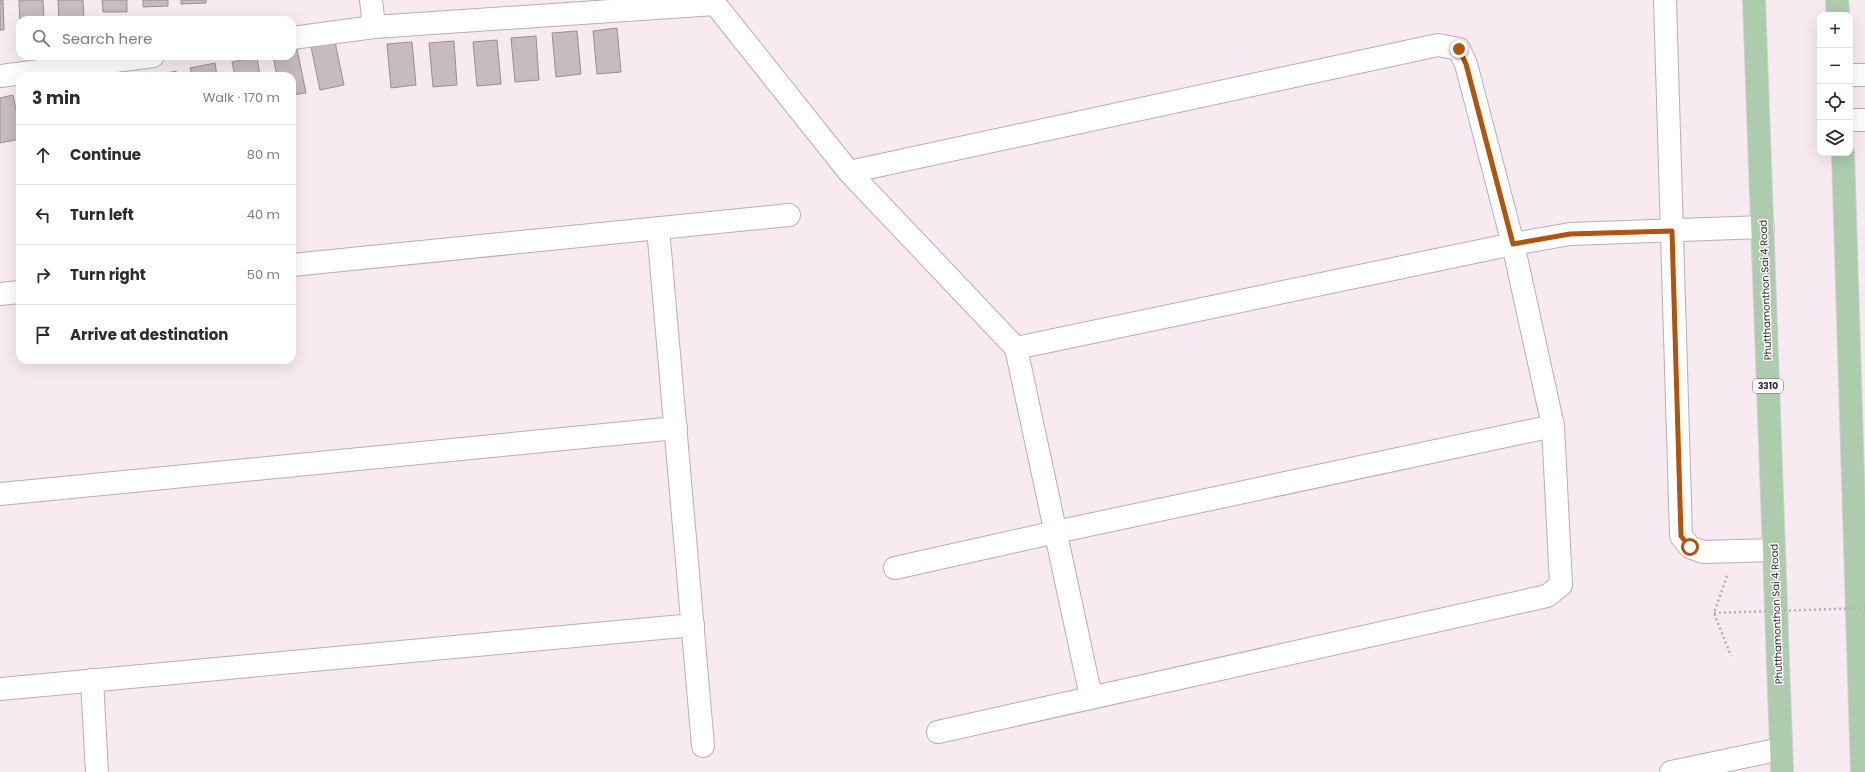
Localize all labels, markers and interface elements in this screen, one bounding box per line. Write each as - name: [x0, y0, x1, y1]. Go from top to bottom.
- map controls: [1817, 12, 1853, 156]
- button: +: [1817, 12, 1853, 48]
- search box: [16, 16, 296, 60]
- icon: search: [30, 27, 52, 49]
- text: Search here: [62, 28, 152, 49]
- route end: [1450, 40, 1468, 58]
- button: −: [1817, 48, 1853, 84]
- button: locate: [1817, 84, 1853, 120]
- text: 3 min: [32, 86, 80, 110]
- text: Walk · 170 m: [203, 88, 280, 107]
- button: layers: [1817, 120, 1853, 156]
- icon: ahead: [32, 144, 54, 166]
- text: Continue: [70, 144, 141, 165]
- text: 80 m: [247, 145, 280, 164]
- icon: left: [32, 204, 54, 226]
- text: Turn left: [70, 204, 134, 225]
- text: 40 m: [247, 205, 280, 224]
- street label: Phutthamonthon Sai 4 Road: [1756, 220, 1775, 360]
- icon: right: [32, 264, 54, 286]
- text: Turn right: [70, 264, 146, 285]
- text: 50 m: [247, 265, 280, 284]
- icon: arrive: [32, 324, 54, 346]
- text: Arrive at destination: [70, 324, 228, 345]
- road number: 3310: [1753, 379, 1783, 393]
- route start: [1681, 538, 1699, 556]
- street label: Phutthamonthon Sai 4 Road: [1767, 544, 1786, 684]

